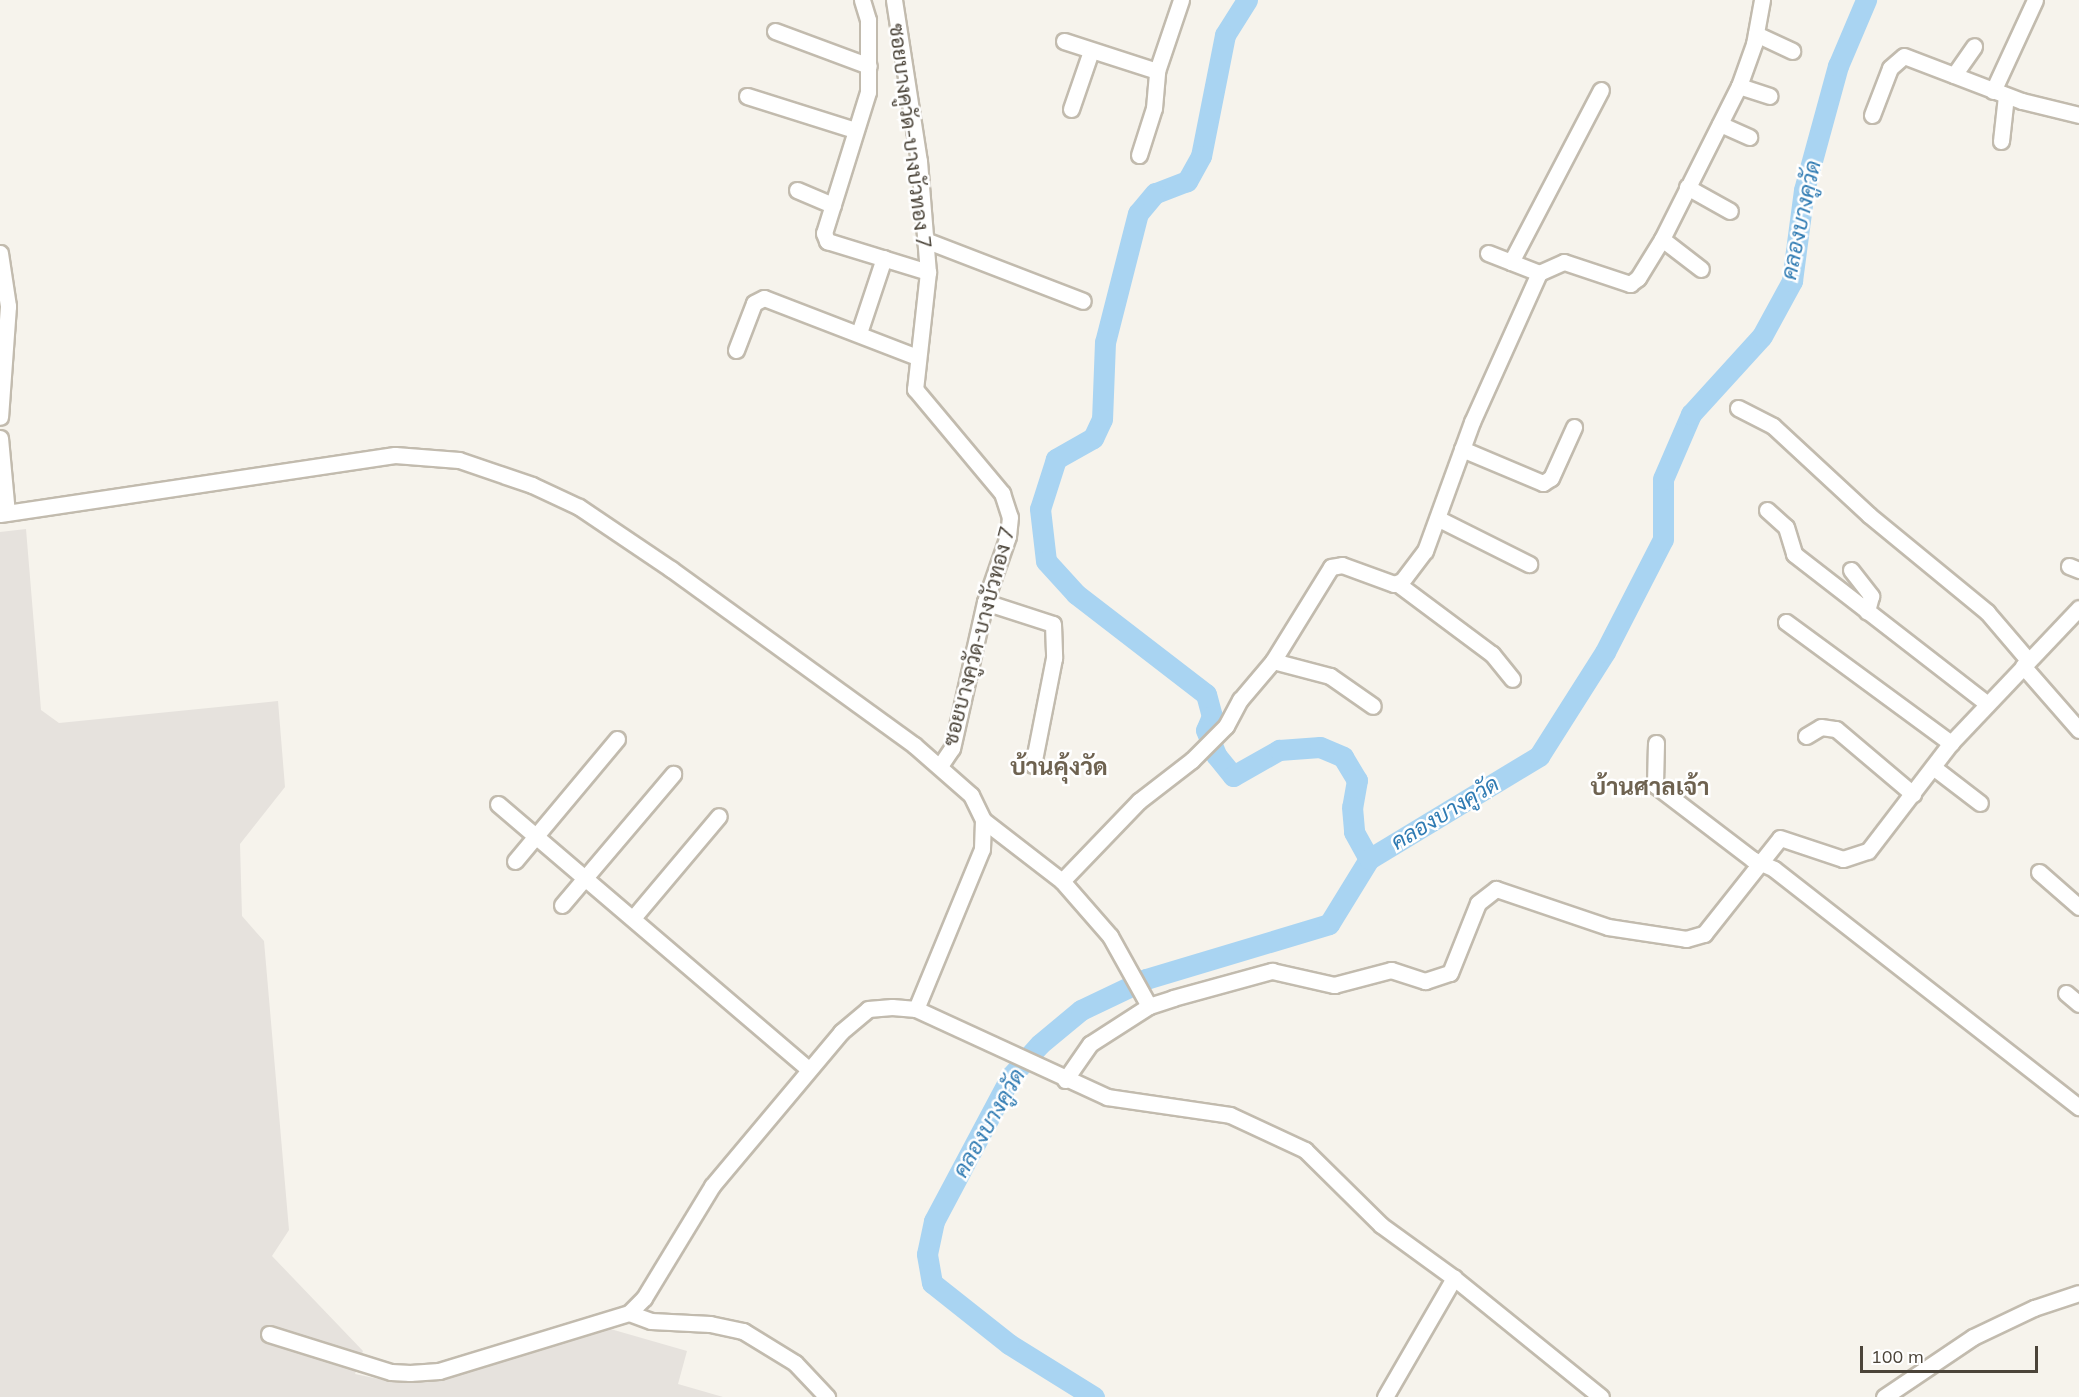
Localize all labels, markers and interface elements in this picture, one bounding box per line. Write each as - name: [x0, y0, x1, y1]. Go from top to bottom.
- street label: ซอยบางคูวัด-บางบัวทอง 7: [885, 22, 937, 250]
- water label: คลองบางคูวัด: [1775, 158, 1827, 282]
- street label: ซอยบางคูวัด-บางบัวทอง 7: [936, 523, 1020, 749]
- district label: บ้านคุ้งวัด: [1010, 753, 1108, 781]
- water label: คลองบางคูวัด: [1386, 770, 1504, 856]
- district label: บ้านศาลเจ้า: [1591, 773, 1709, 801]
- water label: คลองบางคูวัด: [947, 1064, 1031, 1182]
- scale bar: [1863, 1334, 2042, 1372]
- text: 100 m: [1871, 1345, 1924, 1368]

